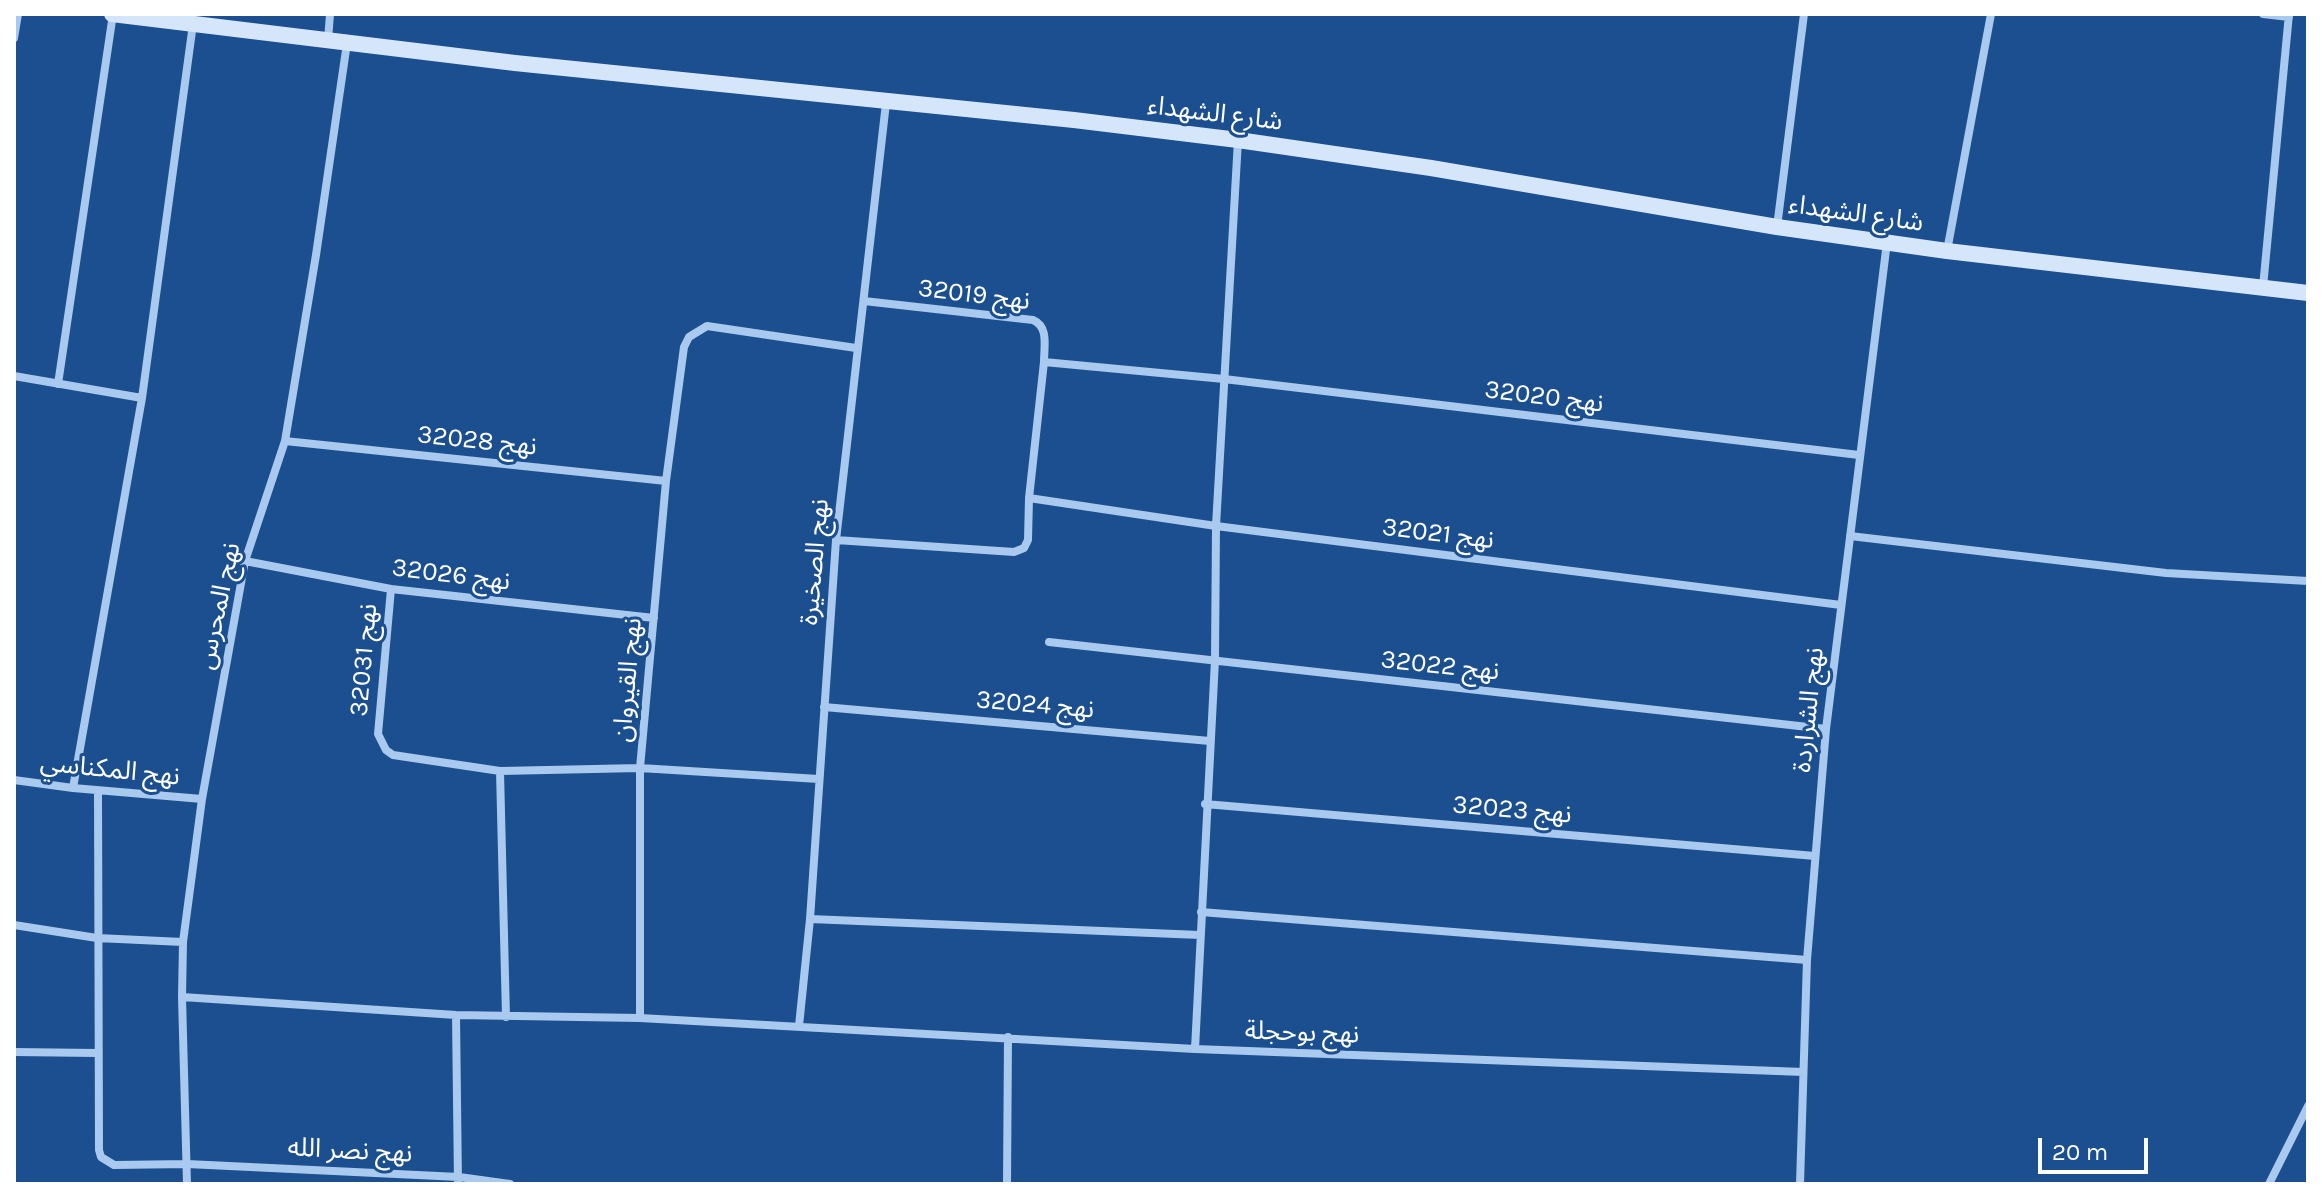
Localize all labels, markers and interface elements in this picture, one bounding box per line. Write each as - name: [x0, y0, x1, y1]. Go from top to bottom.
- street label: شارع الشهداء: [1146, 90, 1284, 138]
- street label: شارع الشهداء: [1787, 189, 1925, 239]
- street label: نهج 32019: [916, 273, 1032, 317]
- street label: نهج 32020: [1483, 374, 1605, 420]
- street label: نهج 32028: [416, 419, 538, 463]
- street label: نهج الصخيرة: [794, 497, 836, 627]
- street label: نهج 32021: [1380, 512, 1496, 556]
- street label: نهج المحرس: [190, 540, 248, 672]
- street label: نهج 32026: [390, 552, 512, 598]
- street label: نهج 32031: [344, 602, 384, 718]
- street label: نهج القيروان: [607, 617, 649, 743]
- street label: نهج 32022: [1379, 644, 1501, 688]
- street label: نهج الشراردة: [1787, 646, 1831, 774]
- street label: نهج 32024: [975, 684, 1095, 726]
- street label: نهج المكناسي: [39, 747, 181, 793]
- street label: نهج 32023: [1451, 789, 1573, 831]
- street label: نهج بوحجلة: [1244, 1015, 1360, 1051]
- scale bar: [2042, 1122, 2152, 1172]
- street label: نهج نصر الله: [287, 1132, 413, 1170]
- text: 20 m: [2052, 1138, 2108, 1166]

